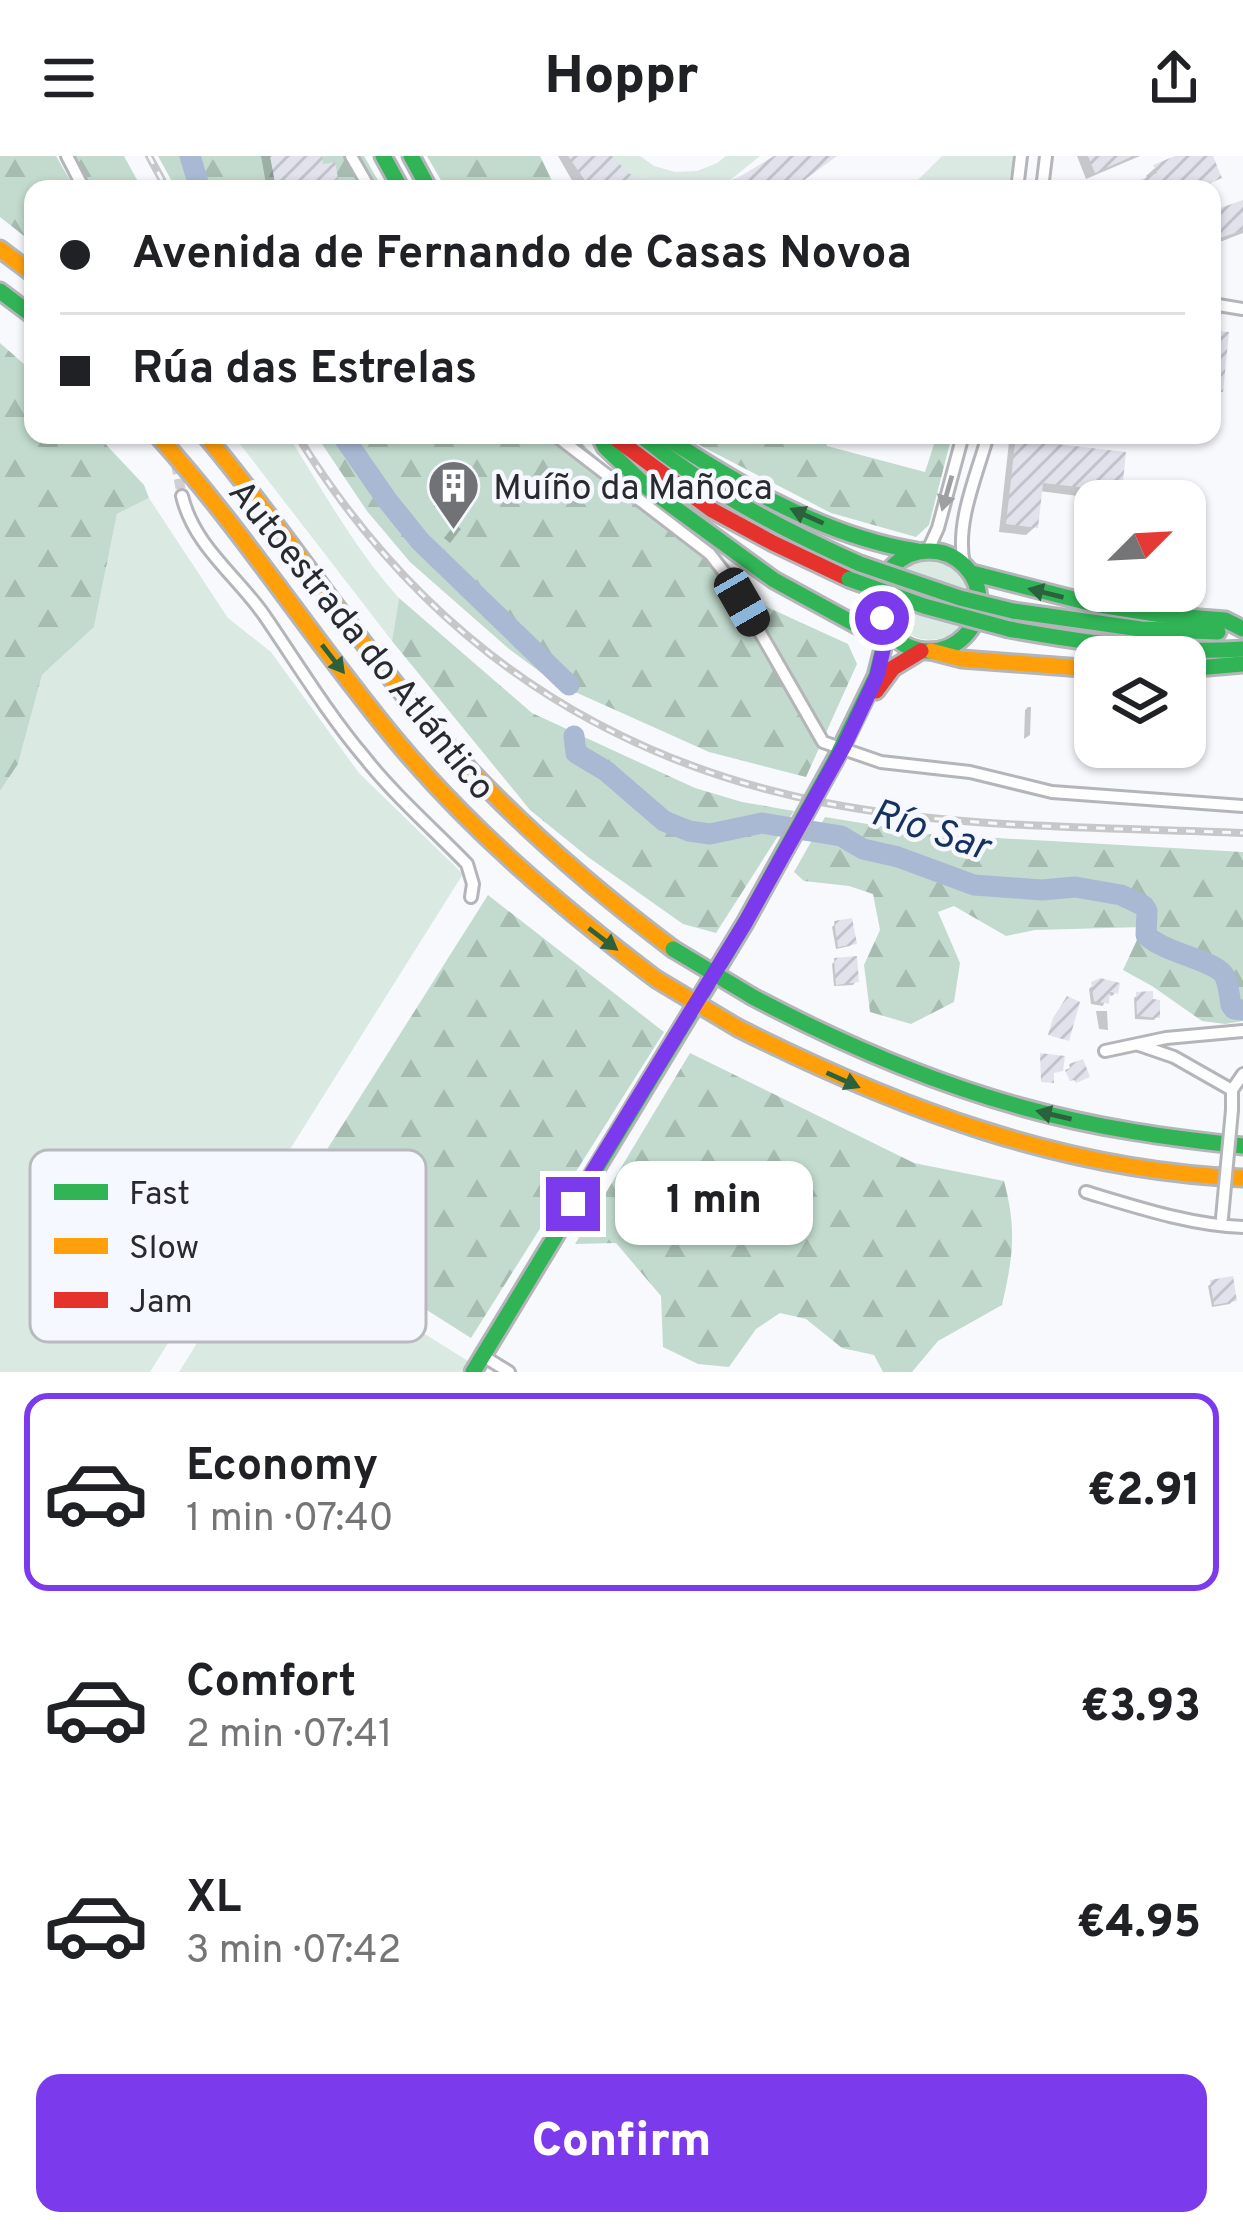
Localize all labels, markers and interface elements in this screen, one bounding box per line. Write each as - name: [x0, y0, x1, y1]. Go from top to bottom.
- text: Hoppr: [544, 44, 699, 113]
- icon: menu: [36, 45, 102, 111]
- icon: share: [1141, 45, 1207, 111]
- text: Avenida de Fernando de Casas Novoa: [132, 227, 912, 284]
- text: Rúa das Estrelas: [132, 342, 477, 399]
- building icon: Muíño da Mañoca: [426, 458, 482, 532]
- place label: Muíño da Mañoca: [493, 467, 773, 513]
- street label: Autoestrada do Atlántico: [216, 472, 503, 811]
- one-way arrow: [937, 475, 956, 512]
- north arrow: [1074, 480, 1206, 612]
- map controls: [1074, 480, 1206, 768]
- one-way arrow: [789, 505, 824, 525]
- car: [708, 562, 776, 642]
- one-way arrow: [1028, 583, 1065, 602]
- route start: [855, 591, 909, 645]
- button: layers: [1074, 636, 1206, 768]
- one-way arrow: [320, 644, 345, 675]
- water label: Río Sar: [864, 790, 998, 875]
- one-way arrow: [587, 926, 619, 950]
- one-way arrow: [826, 1070, 861, 1090]
- one-way arrow: [1035, 1105, 1072, 1124]
- legend: [30, 1150, 426, 1342]
- callout: 1 min: [615, 1162, 813, 1246]
- text: Fast: [129, 1175, 190, 1217]
- route end: [546, 1177, 600, 1231]
- text: 1 min: [666, 1178, 762, 1227]
- text: Slow: [129, 1229, 199, 1271]
- text: Jam: [129, 1283, 193, 1325]
- icon: car: [42, 1438, 150, 1546]
- text: Economy: [186, 1439, 378, 1496]
- text: €2.91: [1087, 1464, 1201, 1521]
- text: 1 min · 07:40: [186, 1496, 394, 1545]
- icon: car: [42, 1654, 150, 1762]
- text: Comfort: [186, 1655, 356, 1712]
- text: €3.93: [1080, 1680, 1201, 1737]
- text: 2 min · 07:41: [186, 1712, 392, 1761]
- icon: car: [42, 1870, 150, 1978]
- text: XL: [186, 1871, 241, 1928]
- text: €4.95: [1077, 1896, 1201, 1953]
- text: 3 min · 07:42: [186, 1928, 401, 1977]
- button: Confirm: [36, 2074, 1207, 2212]

